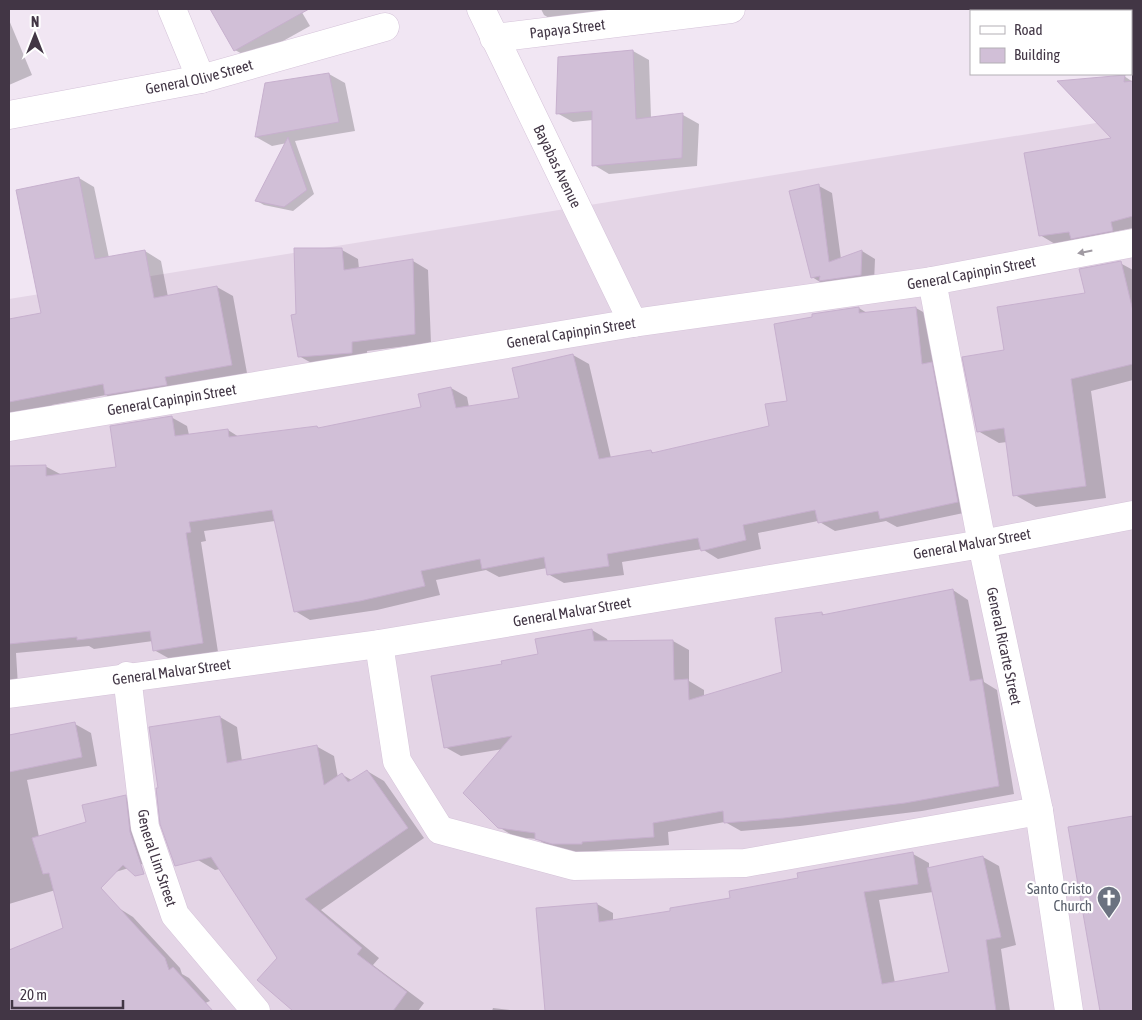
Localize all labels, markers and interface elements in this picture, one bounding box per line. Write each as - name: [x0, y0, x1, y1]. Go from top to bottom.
- north arrow: [10, 10, 60, 60]
- legend: [970, 10, 1132, 75]
- text: N: [31, 14, 39, 30]
- street label: Papaya Street: [529, 15, 606, 42]
- text: Road: [1014, 21, 1043, 38]
- text: Building: [1014, 46, 1060, 63]
- street label: General Olive Street: [144, 56, 255, 97]
- street label: Bayabas Avenue: [530, 122, 585, 211]
- one-way arrow: [1077, 248, 1093, 256]
- street label: General Capinpin Street: [906, 253, 1037, 292]
- street label: General Capinpin Street: [505, 314, 637, 351]
- street label: General Capinpin Street: [106, 380, 237, 418]
- street label: General Malvar Street: [912, 525, 1032, 562]
- street label: General Ricarte Street: [983, 586, 1025, 706]
- street label: General Malvar Street: [512, 593, 632, 630]
- street label: General Malvar Street: [111, 655, 232, 688]
- street label: General Lim Street: [135, 808, 180, 909]
- place label: Santo Cristo Church: [1027, 880, 1092, 914]
- church icon: Santo Cristo Church: [1096, 885, 1122, 919]
- scale bar: [12, 978, 124, 1010]
- text: 20 m: [20, 986, 47, 1003]

